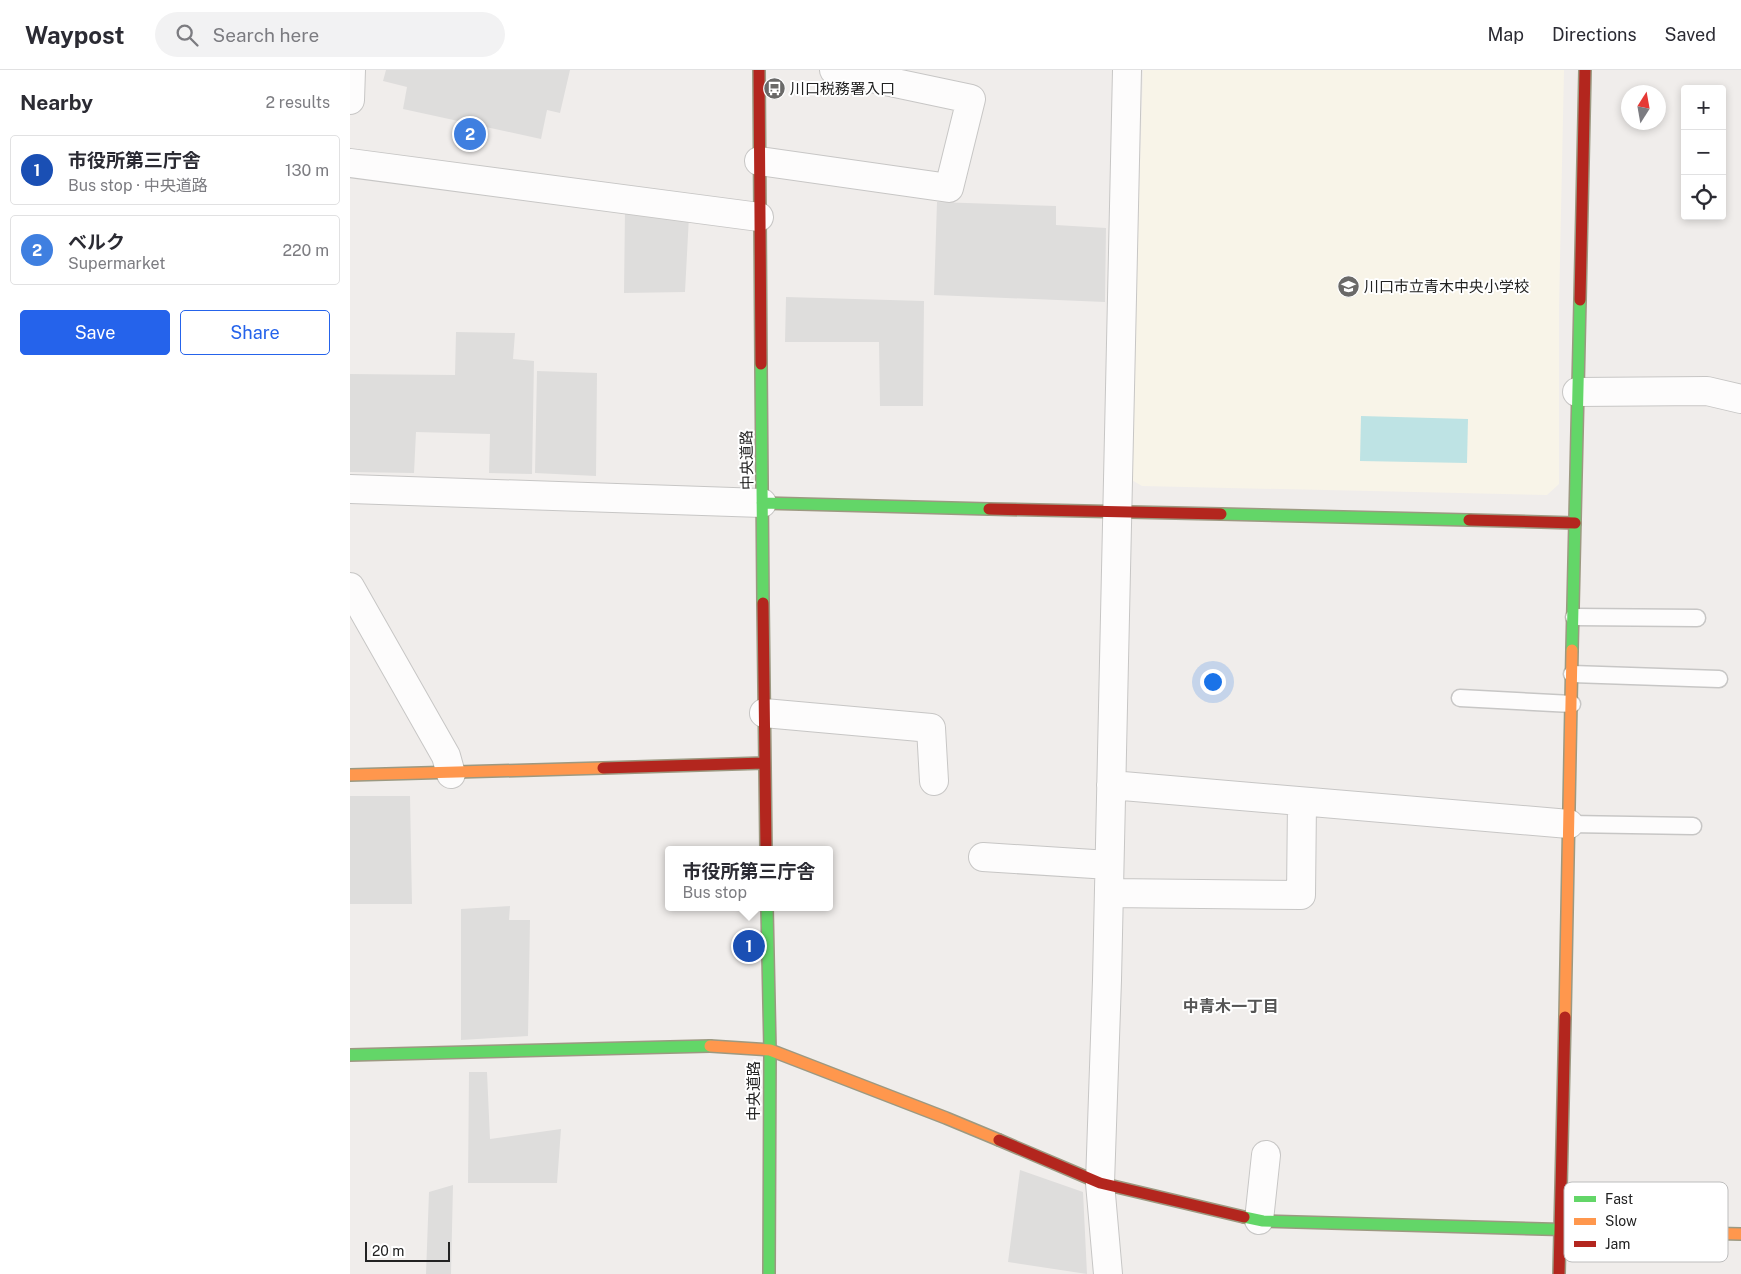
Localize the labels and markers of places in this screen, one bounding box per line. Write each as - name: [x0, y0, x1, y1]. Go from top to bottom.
- bus stop icon: 川口税務署入口: [762, 77, 786, 101]
- place label: 川口税務署入口: [790, 80, 895, 97]
- pin: 2: [454, 115, 486, 153]
- school or university icon: 川口市立青木中央小学校: [1336, 275, 1360, 299]
- place label: 川口市立青木中央小学校: [1364, 278, 1529, 295]
- pin: 1: [733, 927, 765, 965]

